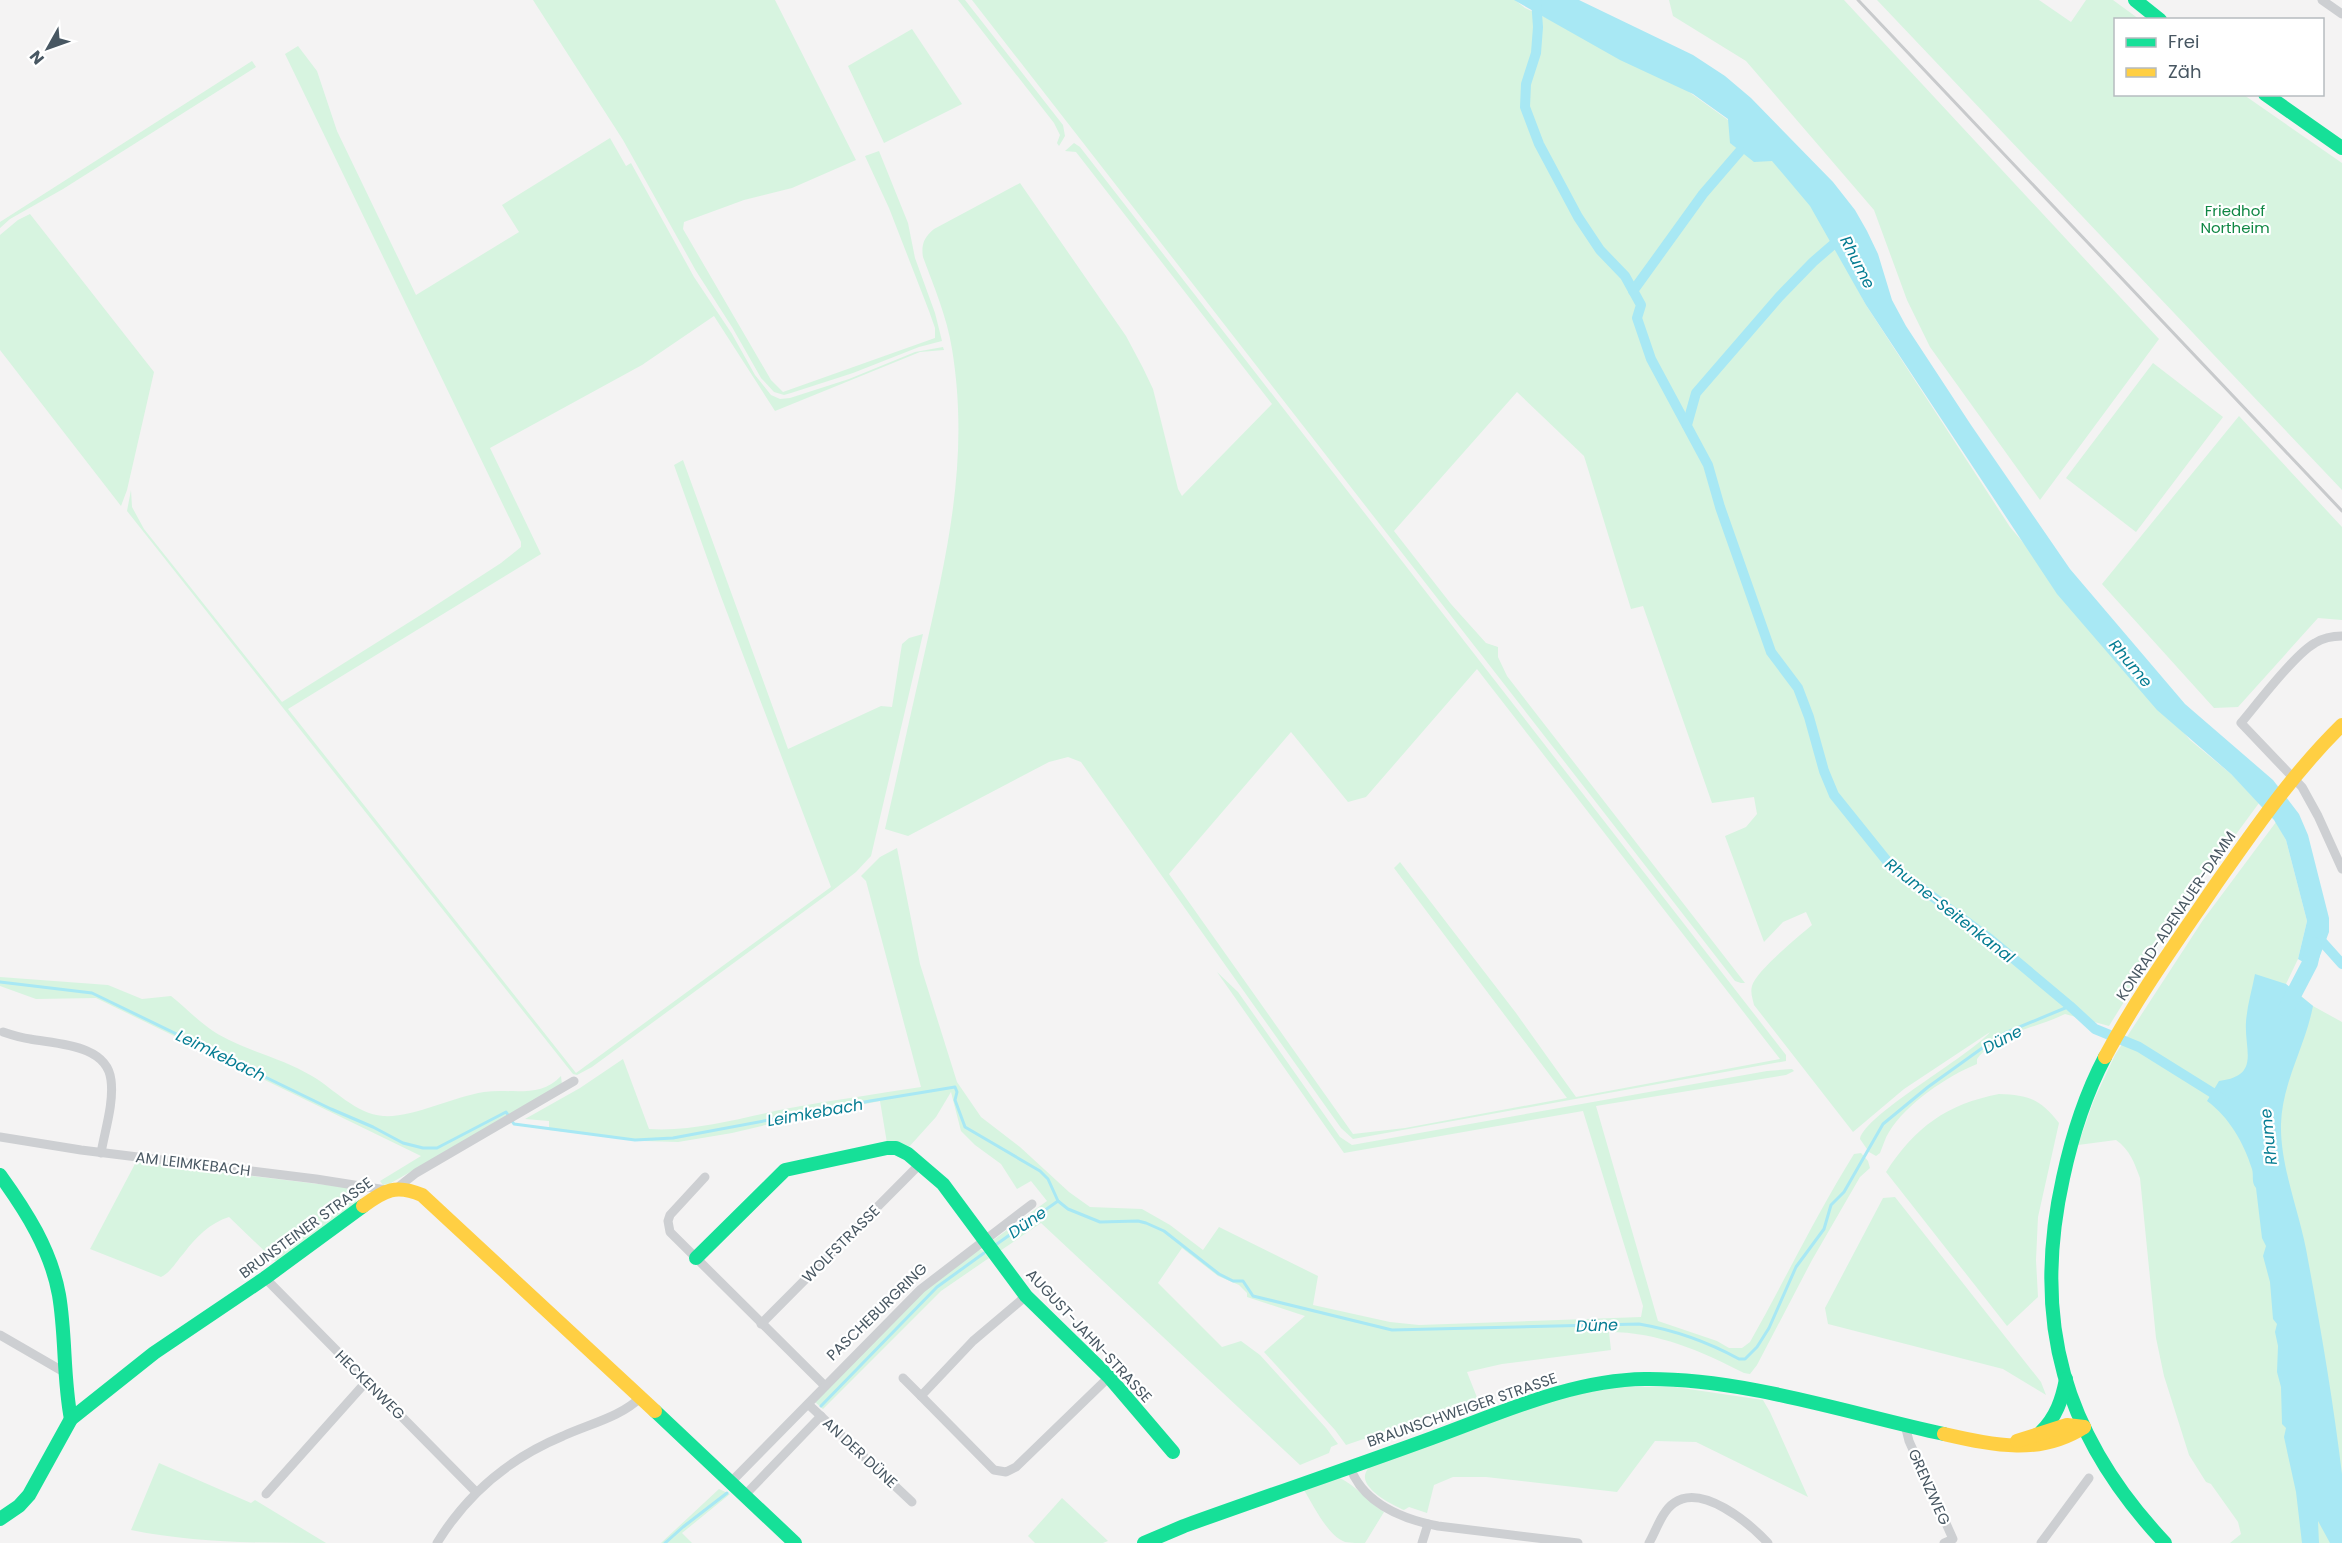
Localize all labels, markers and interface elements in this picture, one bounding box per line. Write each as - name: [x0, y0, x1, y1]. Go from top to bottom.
- north arrow: [18, 18, 78, 78]
- legend: [2114, 18, 2324, 96]
- text: Frei: [2168, 29, 2199, 54]
- text: N: [24, 45, 50, 69]
- text: Zäh: [2168, 59, 2201, 84]
- park label: Friedhof Northeim: [2200, 200, 2270, 238]
- water label: Rhume: [1834, 232, 1881, 293]
- water label: Rhume: [2104, 634, 2158, 692]
- street label: KONRAD-ADENAUER-DAMM: [2111, 827, 2240, 1005]
- water label: Rhume-Seitenkanal: [1880, 853, 2019, 968]
- water label: Düne: [1978, 1019, 2026, 1059]
- water label: Leimkebach: [172, 1024, 269, 1087]
- water label: Leimkebach: [765, 1093, 865, 1132]
- water label: Rhume: [2254, 1108, 2283, 1166]
- street label: AM LEIMKEBACH: [134, 1146, 252, 1181]
- street label: BRUNSTEINER STRASSE: [235, 1172, 377, 1283]
- street label: WOLFSTRASSE: [797, 1200, 884, 1287]
- water label: Düne: [1004, 1201, 1051, 1244]
- street label: PASCHEBURGRING: [822, 1258, 932, 1365]
- street label: AUGUST-JAHN-STRASSE: [1022, 1264, 1157, 1407]
- water label: Düne: [1576, 1313, 1618, 1338]
- street label: HECKENWEG: [331, 1345, 410, 1424]
- street label: BRAUNSCHWEIGER STRASSE: [1364, 1367, 1560, 1452]
- street label: AN DER DÜNE: [818, 1413, 902, 1493]
- street label: GRENZWEG: [1903, 1445, 1956, 1528]

